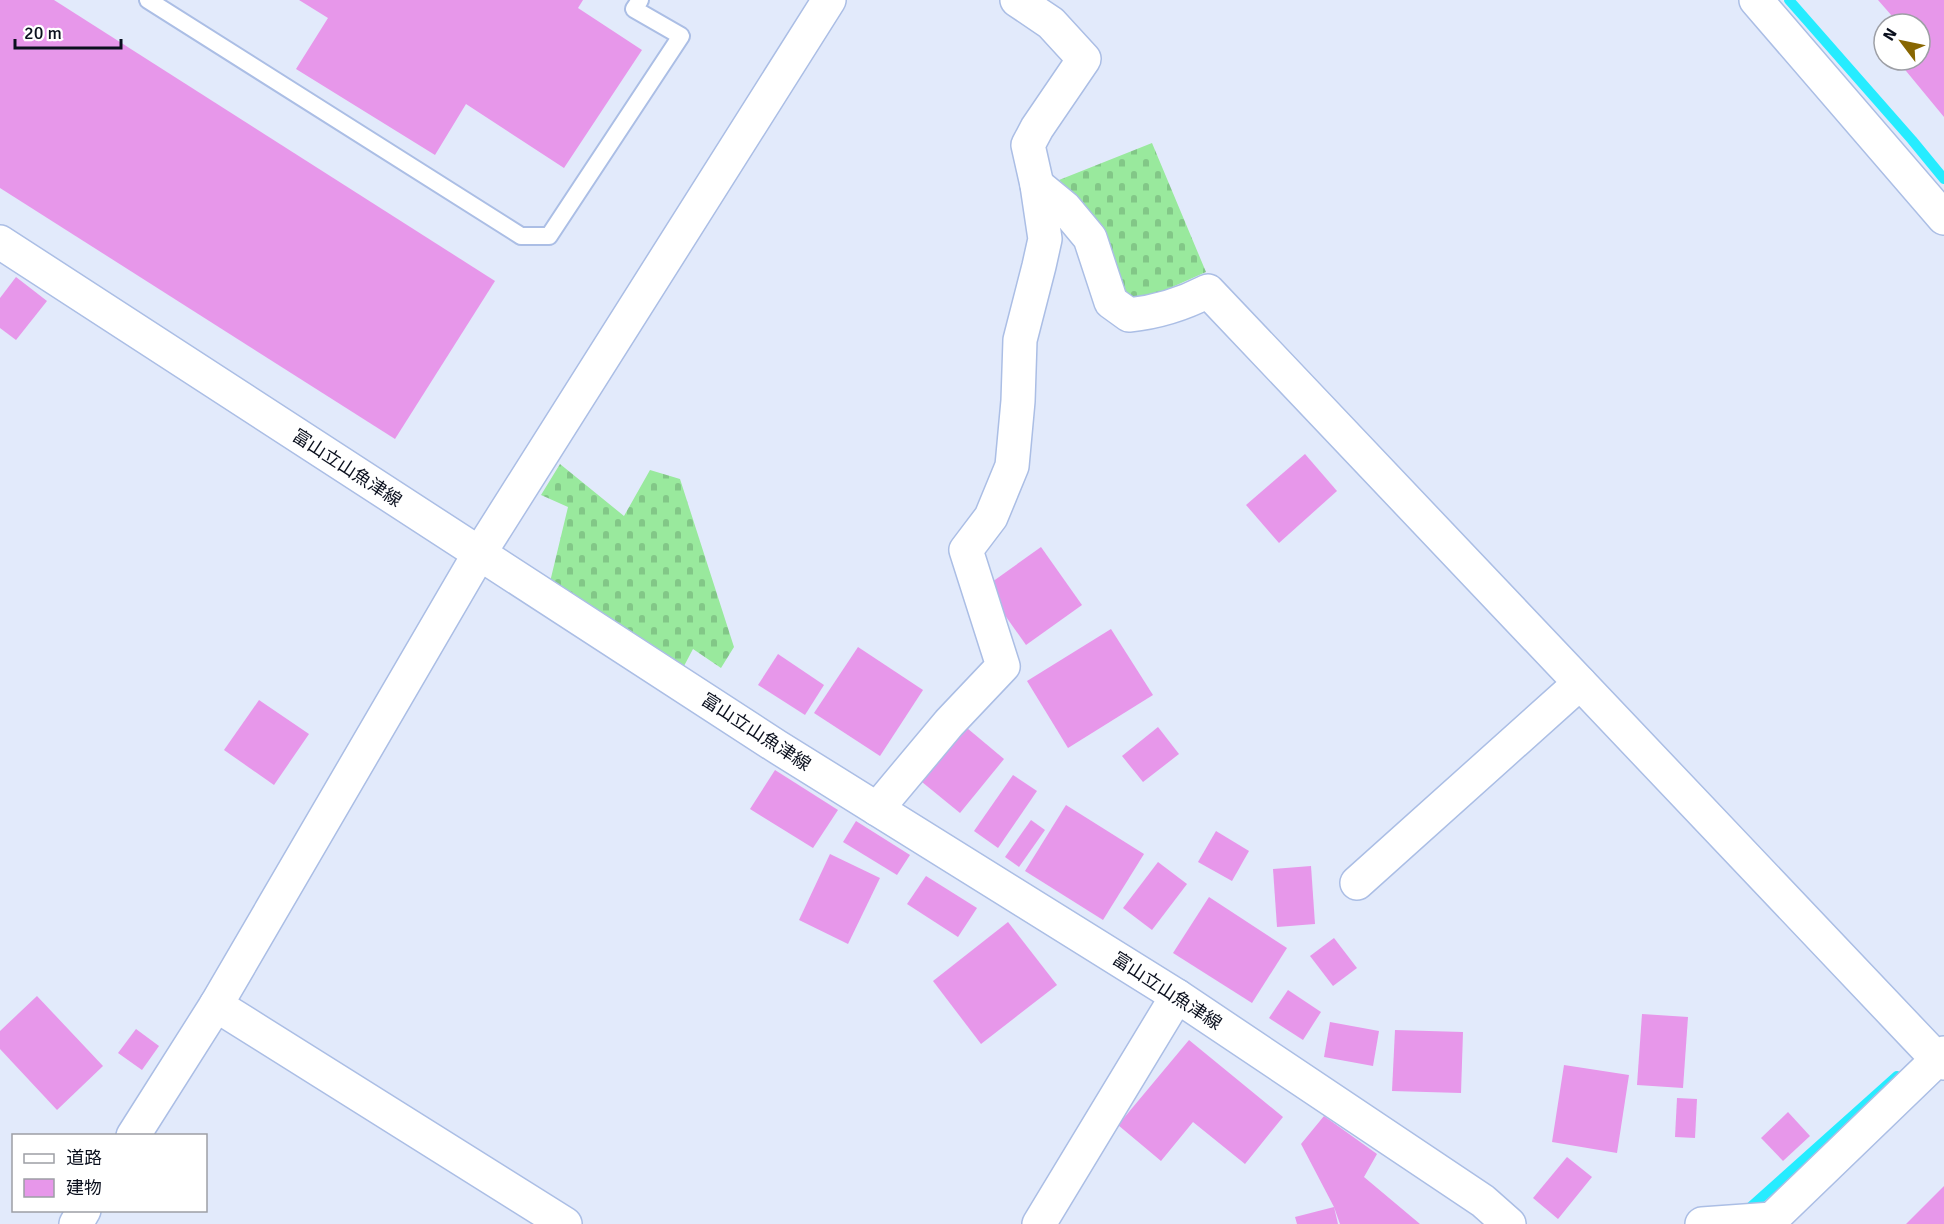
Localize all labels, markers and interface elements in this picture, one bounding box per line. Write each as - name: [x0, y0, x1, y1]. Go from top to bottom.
- scale bar: [15, 12, 122, 50]
- north arrow: [1872, 12, 1932, 72]
- text: 20 m: [24, 22, 62, 44]
- text: N: [1879, 25, 1902, 45]
- street label: 富山立山魚津線: [288, 424, 406, 512]
- street label: 富山立山魚津線: [697, 688, 815, 776]
- street label: 富山立山魚津線: [1108, 947, 1226, 1035]
- legend: [12, 1134, 207, 1212]
- text: 道路: [66, 1147, 102, 1169]
- text: 建物: [66, 1177, 102, 1199]

